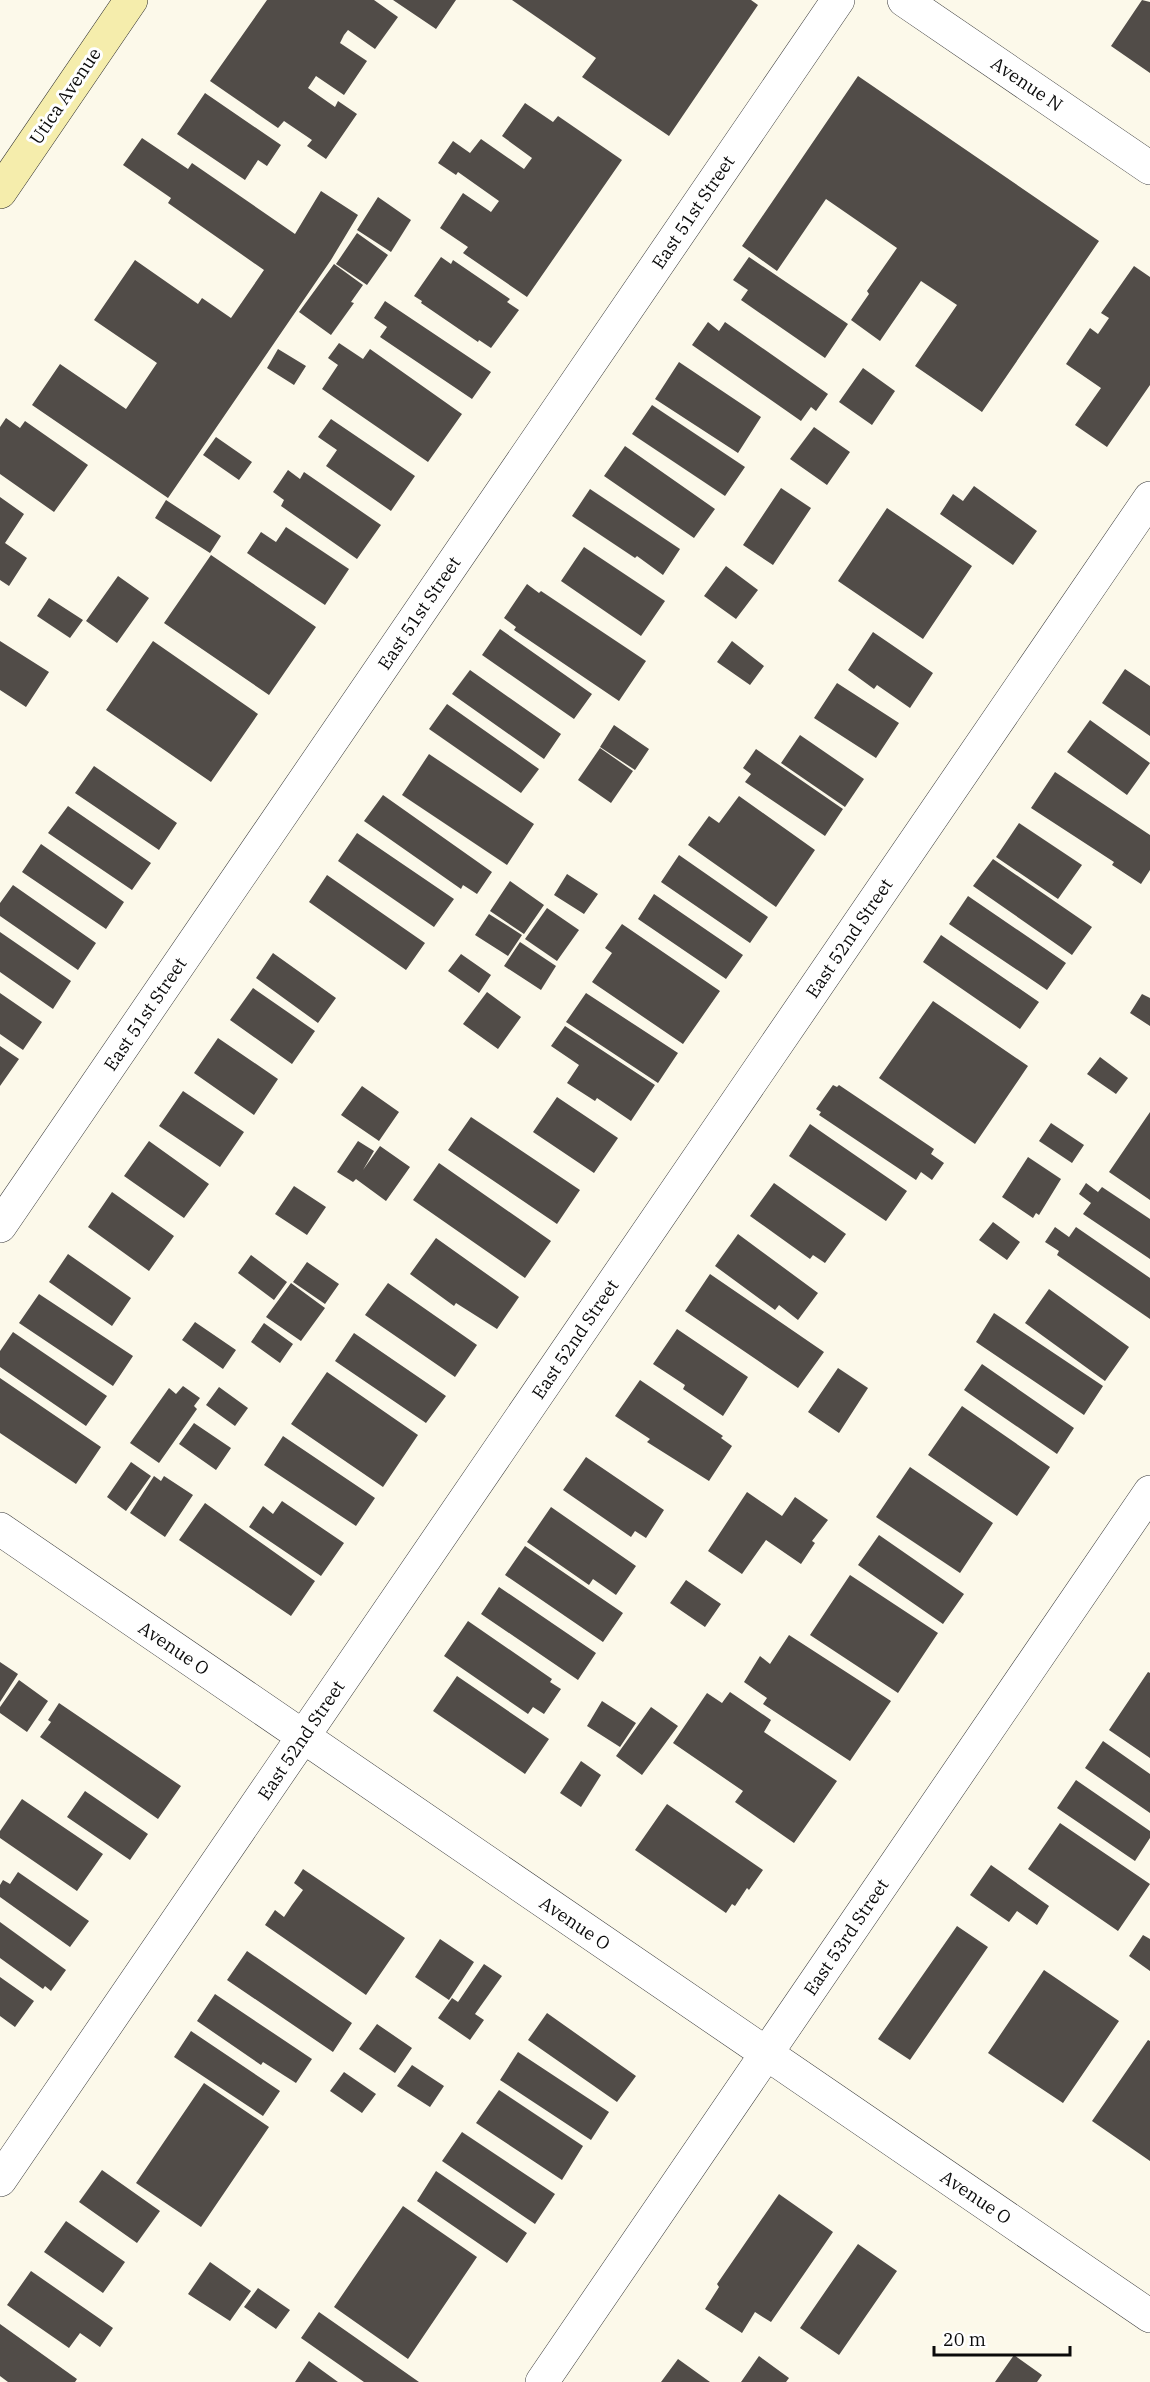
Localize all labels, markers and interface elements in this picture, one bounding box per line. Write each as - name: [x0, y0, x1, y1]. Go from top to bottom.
- street label: Utica Avenue: [24, 43, 106, 149]
- street label: Avenue N: [987, 52, 1067, 116]
- street label: East 51st Street: [647, 151, 739, 273]
- street label: East 51st Street: [373, 552, 465, 674]
- street label: East 52nd Street: [801, 874, 897, 1002]
- street label: East 51st Street: [99, 953, 191, 1075]
- street label: East 52nd Street: [527, 1275, 623, 1403]
- street label: Avenue O: [134, 1616, 214, 1680]
- street label: East 52nd Street: [253, 1676, 349, 1804]
- street label: East 53rd Street: [798, 1874, 894, 2000]
- street label: Avenue O: [535, 1891, 615, 1955]
- street label: Avenue O: [936, 2165, 1016, 2229]
- scale bar: [934, 2319, 1070, 2357]
- text: 20 m: [943, 2328, 986, 2351]

